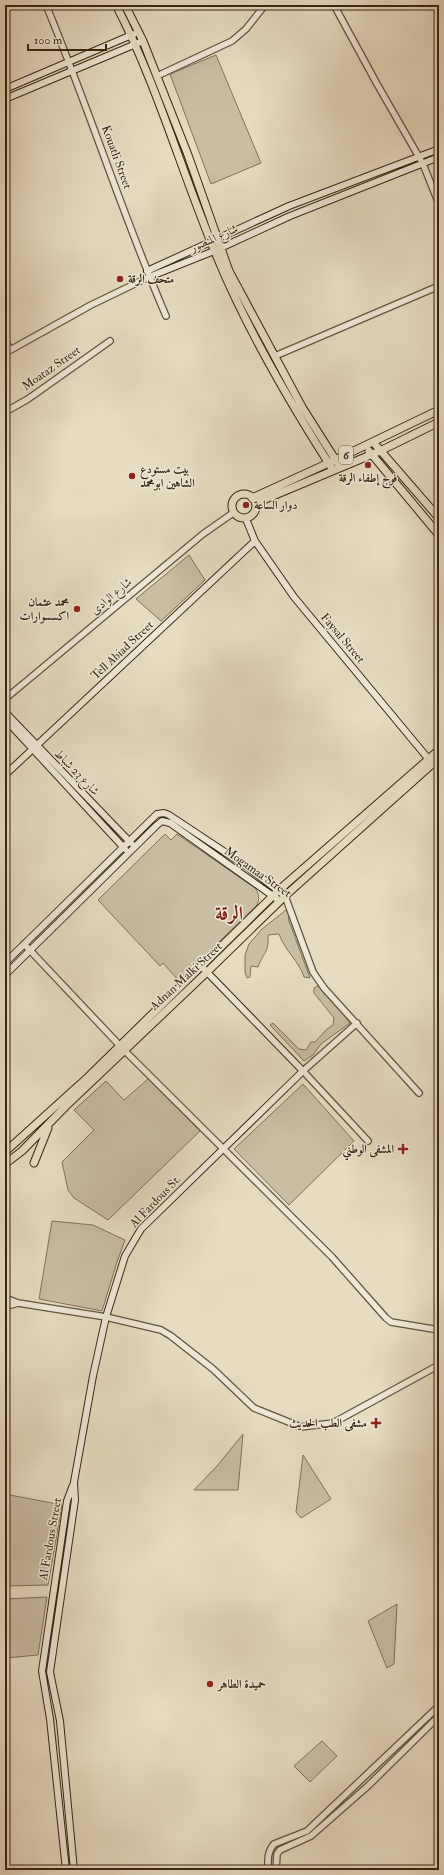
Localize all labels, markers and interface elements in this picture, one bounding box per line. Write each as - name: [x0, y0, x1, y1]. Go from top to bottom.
- scale bar: [28, 26, 106, 52]
- text: 100 m: [34, 33, 63, 48]
- street label: Kouatli Street: [98, 123, 135, 191]
- street label: شارع المنصور: [187, 221, 242, 259]
- place label: متحف الرقة: [128, 272, 175, 287]
- marker: متحف الرقة: [115, 274, 125, 284]
- street label: Moataz Street: [19, 343, 84, 394]
- road number: 6: [339, 446, 353, 464]
- marker: فوج إطفاء الرقة: [363, 460, 373, 470]
- place label: بيت مستودع الشاهين ابومحمد: [140, 462, 195, 491]
- marker: بيت مستودع الشاهين ابومحمد: [127, 471, 137, 481]
- place label: فوج إطفاء الرقة: [339, 471, 397, 489]
- place label: دوار الساعة: [254, 498, 298, 513]
- marker: دوار الساعة: [241, 500, 251, 510]
- street label: شارع الوادى: [88, 575, 137, 620]
- place label: محمد عثمان اكسسوارات: [20, 595, 69, 624]
- marker: محمد عثمان اكسسوارات: [72, 604, 82, 614]
- street label: Faysal Street: [317, 610, 368, 667]
- street label: Tell Abiad Street: [88, 618, 157, 683]
- street label: شارع 23 شباط: [49, 746, 103, 801]
- street label: Mogamaa Street: [221, 844, 294, 901]
- district label: الرقة: [215, 901, 243, 926]
- street label: Adnan Malki Street: [146, 939, 226, 1014]
- place label: المشفى الوطني: [343, 1142, 394, 1161]
- marker: المشفى الوطني: [397, 1143, 409, 1155]
- street label: Al Fardous St.: [126, 1172, 184, 1231]
- place label: مشفى الطب الحديث: [289, 1416, 367, 1432]
- marker: مشفى الطب الحديث: [370, 1417, 382, 1429]
- street label: Al Fardous Street: [36, 1497, 65, 1582]
- place label: حميدة الطاهر: [216, 1677, 266, 1692]
- marker: حميدة الطاهر: [205, 1679, 215, 1689]

